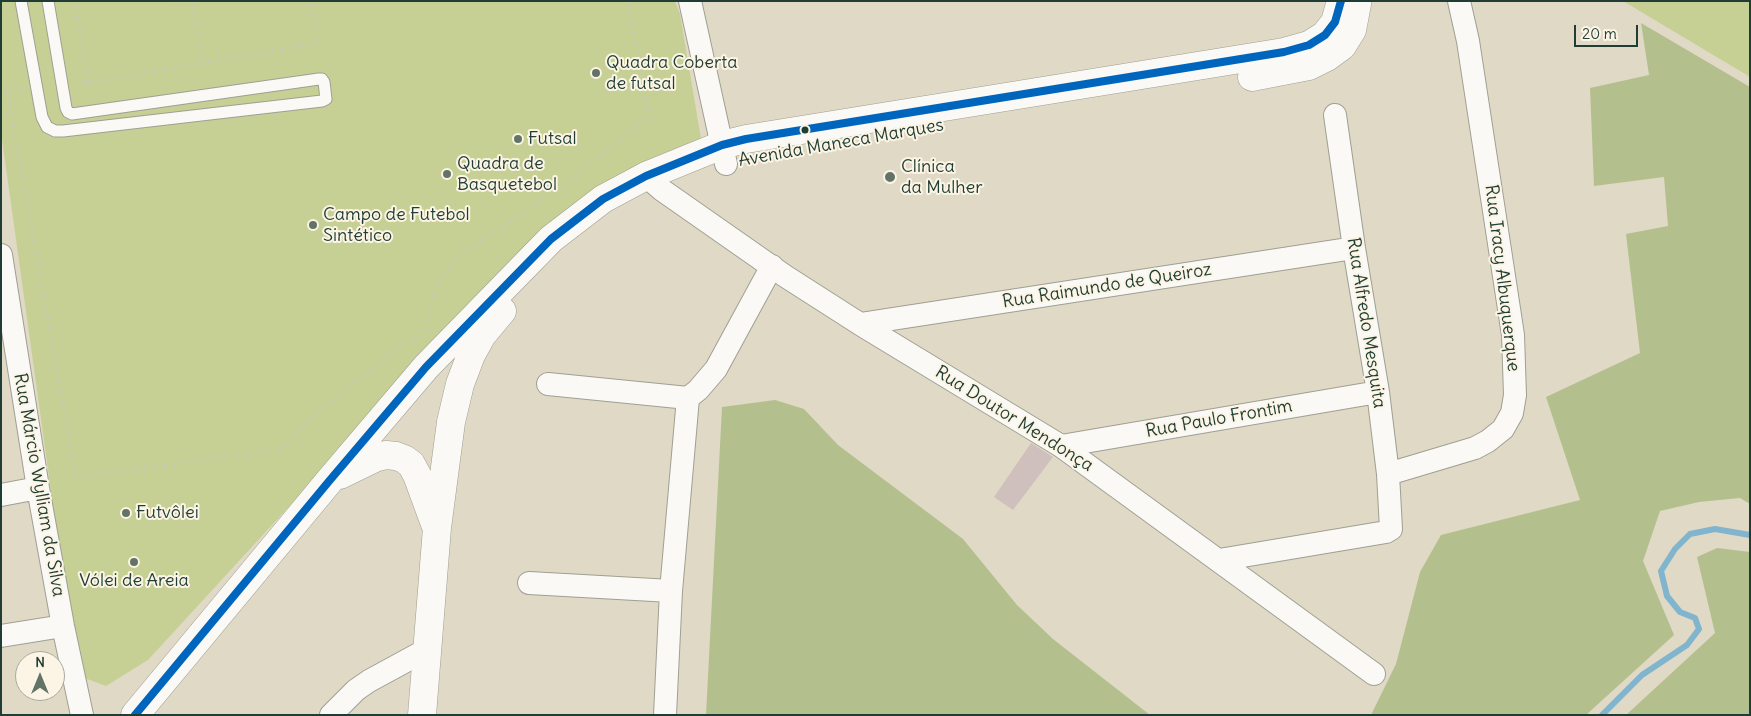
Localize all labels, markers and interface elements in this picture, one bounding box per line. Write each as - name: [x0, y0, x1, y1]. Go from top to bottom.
- scale bar: [1576, 15, 1640, 47]
- text: 20 m: [1582, 24, 1617, 43]
- place label: Quadra Coberta de futsal: [606, 52, 738, 94]
- marker: Quadra Coberta de futsal: [590, 67, 602, 79]
- street label: Avenida Maneca Marques: [737, 114, 945, 172]
- unlabelled marker: [800, 125, 810, 135]
- place label: Futsal: [528, 128, 577, 150]
- marker: Futsal: [512, 133, 524, 145]
- place label: Quadra de Basquetebol: [457, 153, 557, 195]
- place label: Clínica da Mulher: [901, 156, 983, 198]
- marker: Quadra de Basquetebol: [441, 168, 453, 180]
- marker: Clínica da Mulher: [883, 170, 897, 184]
- street label: Rua Iracy Albuquerque: [1480, 183, 1524, 373]
- place label: Campo de Futebol Sintético: [323, 204, 470, 246]
- marker: Campo de Futebol Sintético: [307, 219, 319, 231]
- street label: Rua Alfredo Mesquita: [1342, 236, 1390, 410]
- street label: Rua Raimundo de Queiroz: [1001, 259, 1213, 313]
- street label: Rua Doutor Mendonça: [931, 361, 1097, 477]
- street label: Rua Márcio Wylliam da Silva: [9, 372, 69, 598]
- street label: Rua Paulo Frontim: [1144, 395, 1294, 443]
- place label: Futvôlei: [136, 502, 199, 524]
- marker: Futvôlei: [120, 507, 132, 519]
- marker: Vólei de Areia: [128, 556, 140, 568]
- place label: Vólei de Areia: [79, 570, 189, 592]
- north arrow: [15, 651, 65, 701]
- text: N: [35, 653, 45, 671]

